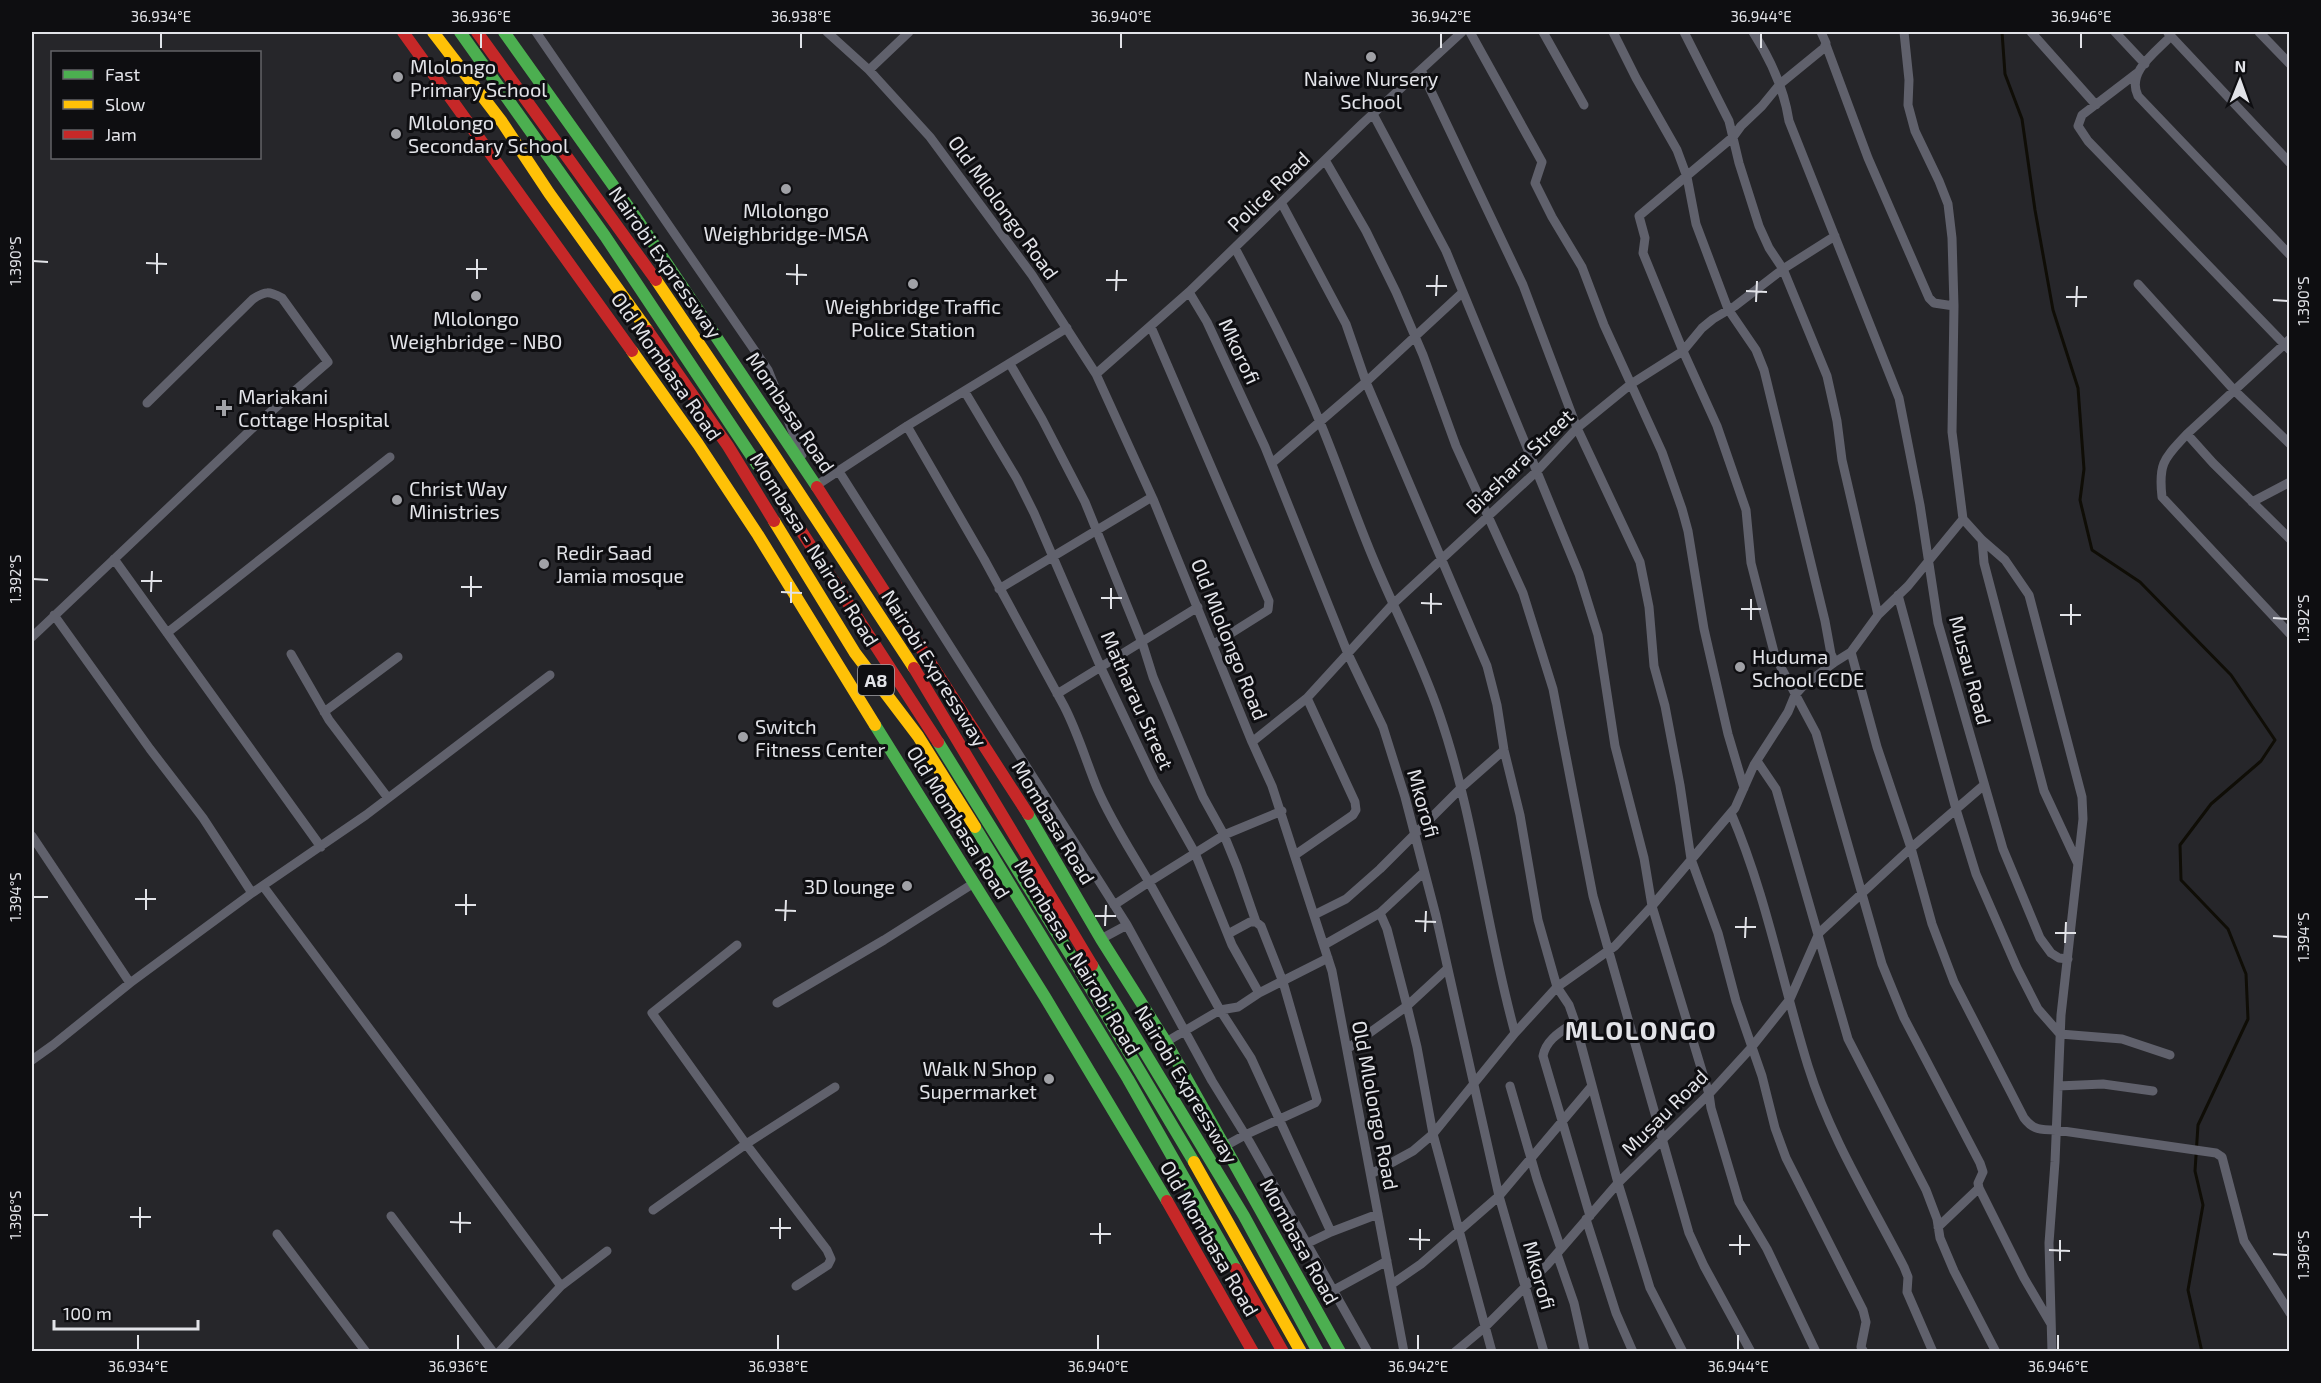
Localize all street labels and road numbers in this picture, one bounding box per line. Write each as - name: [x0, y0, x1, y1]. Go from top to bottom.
- street label: Old Mlolongo Road: [944, 130, 1064, 284]
- street label: Police Road: [1222, 146, 1314, 236]
- street label: Nairobi Expressway: [605, 181, 728, 343]
- street label: Old Mombasa Road: [607, 287, 727, 445]
- street label: Mkorofi: [1214, 314, 1266, 388]
- street label: Mombasa Road: [742, 347, 840, 477]
- street label: Biashara Street: [1460, 403, 1578, 518]
- street label: Mombasa - Nairobi Road: [746, 448, 884, 650]
- street label: Old Mlolongo Road: [1187, 555, 1273, 723]
- street label: Nairobi Expressway: [877, 585, 993, 751]
- street label: Musau Road: [1945, 613, 1997, 727]
- street label: Matharau Street: [1097, 627, 1179, 773]
- road number: A8: [858, 665, 894, 695]
- street label: Old Mombasa Road: [902, 741, 1016, 903]
- street label: Mombasa Road: [1008, 756, 1100, 888]
- street label: Mkorofi: [1403, 766, 1445, 840]
- street label: Mombasa - Nairobi Road: [1010, 855, 1146, 1059]
- street label: Nairobi Expressway: [1130, 1001, 1244, 1168]
- street label: Old Mlolongo Road: [1348, 1018, 1404, 1192]
- street label: Musau Road: [1616, 1064, 1712, 1160]
- street label: Old Mombasa Road: [1156, 1156, 1264, 1320]
- street label: Mombasa Road: [1255, 1174, 1345, 1308]
- street label: Mkorofi: [1519, 1238, 1561, 1312]

